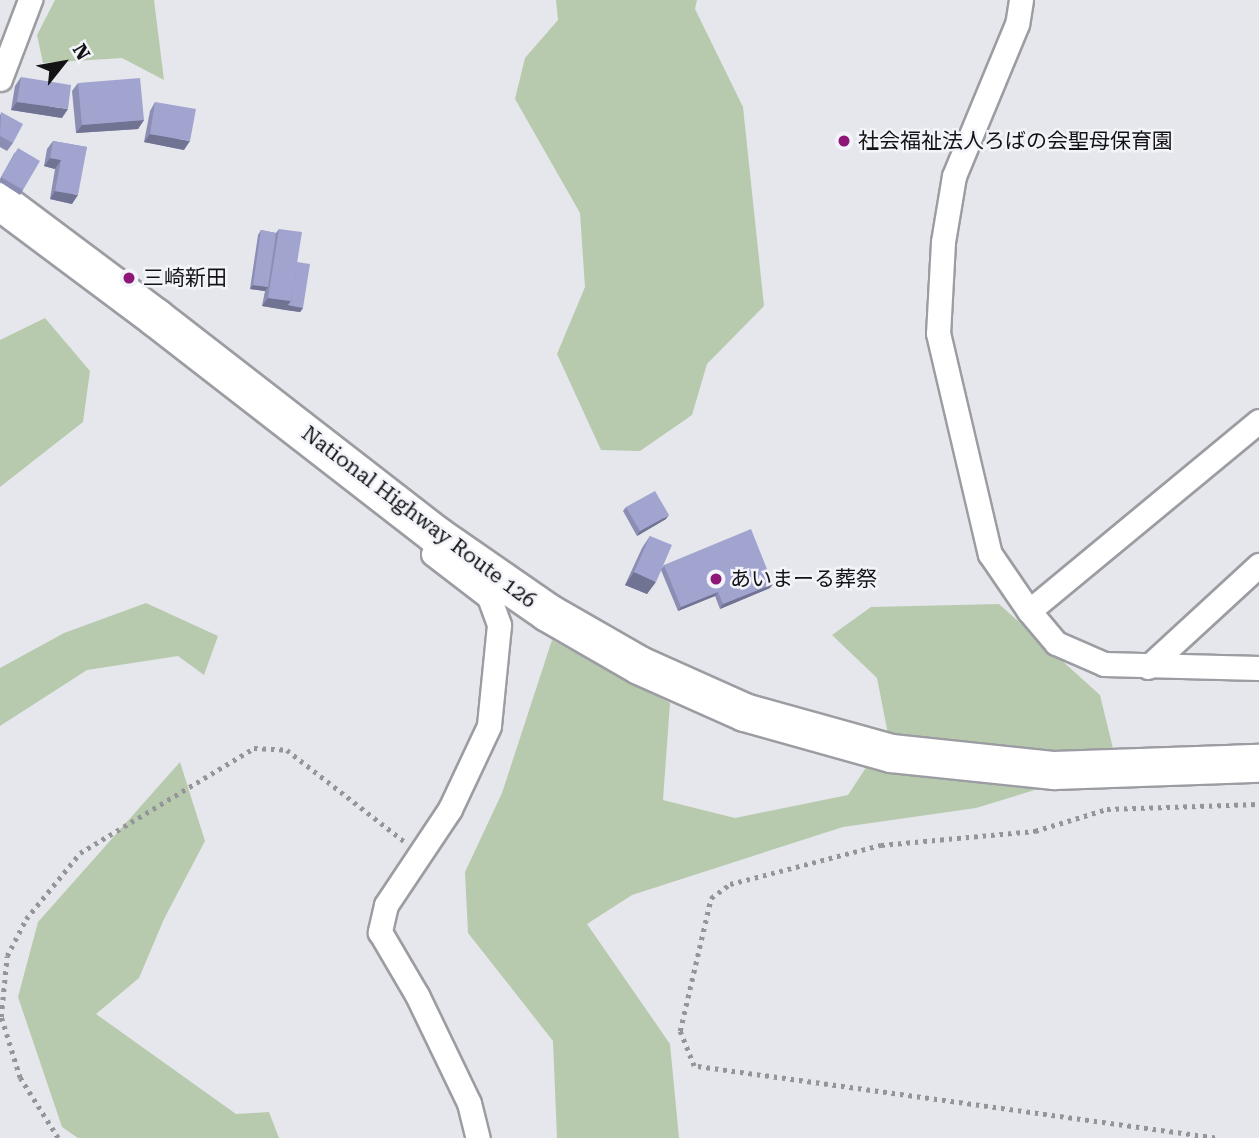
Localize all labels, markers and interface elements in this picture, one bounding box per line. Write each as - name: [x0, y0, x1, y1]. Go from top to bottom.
- north arrow: [28, 28, 98, 98]
- text: N: [68, 40, 95, 64]
- place label: 社会福祉法人ろばの会聖母保育園: [858, 128, 1173, 154]
- marker: 社会福祉法人ろばの会聖母保育園: [836, 133, 852, 149]
- place label: 三崎新田: [143, 265, 227, 291]
- marker: 三崎新田: [121, 270, 137, 286]
- street label: National Highway Route 126: [297, 421, 541, 613]
- place label: あいまーる葬祭: [730, 566, 877, 592]
- marker: あいまーる葬祭: [708, 571, 724, 587]

